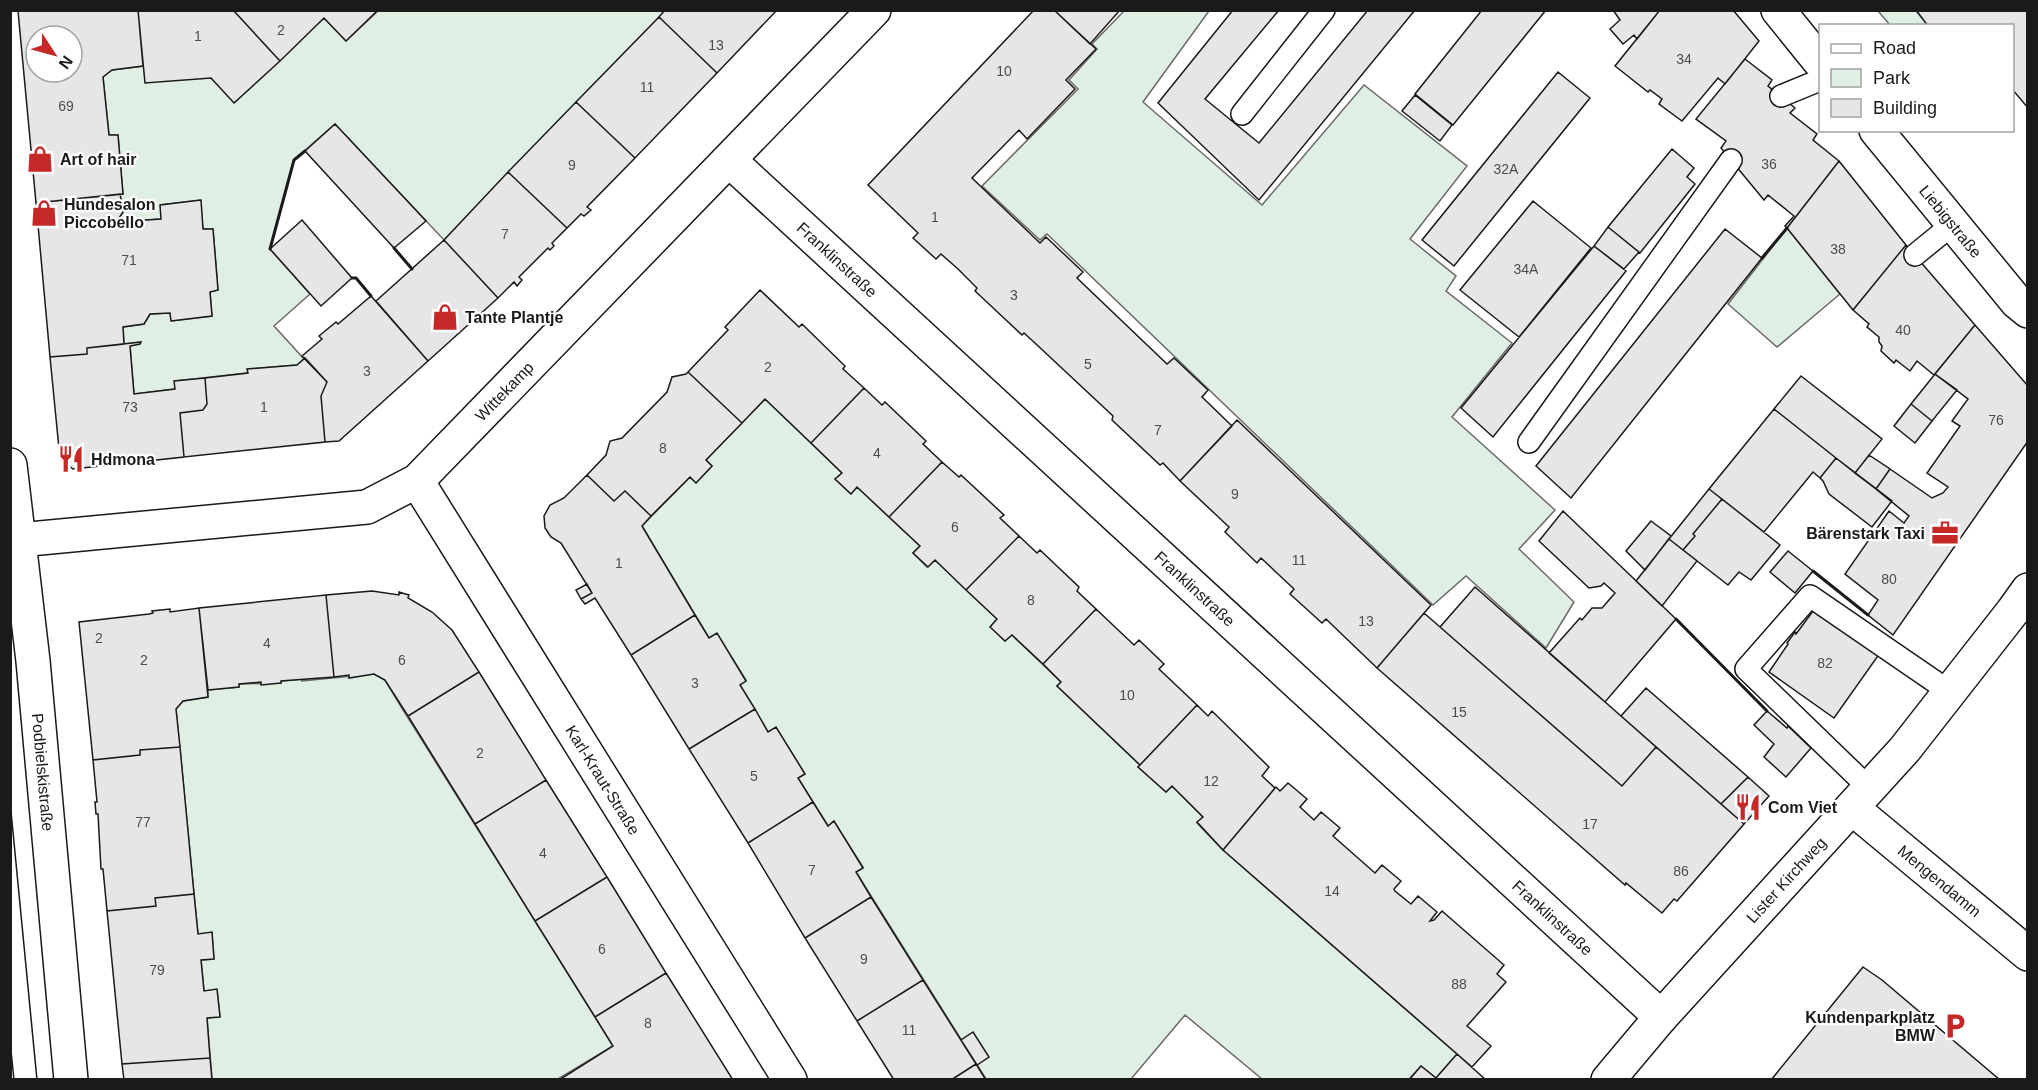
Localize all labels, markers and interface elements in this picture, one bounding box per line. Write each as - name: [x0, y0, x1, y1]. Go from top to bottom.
- house number: 2: [277, 22, 285, 38]
- north arrow: [24, 24, 84, 84]
- legend: [1819, 24, 2014, 132]
- house number: 1: [194, 28, 202, 44]
- house number: 13: [708, 37, 724, 53]
- text: Road: [1873, 38, 1916, 58]
- house number: 34: [1676, 51, 1692, 67]
- text: N: [55, 53, 76, 72]
- house number: 10: [996, 63, 1012, 79]
- text: Park: [1873, 68, 1911, 88]
- house number: 11: [640, 79, 654, 95]
- house number: 69: [58, 98, 74, 114]
- text: Building: [1873, 98, 1937, 118]
- shop icon: Art of hair: [25, 144, 55, 174]
- place label: Art of hair: [60, 151, 136, 168]
- house number: 36: [1761, 156, 1777, 172]
- house number: 9: [568, 157, 576, 173]
- house number: 32A: [1494, 161, 1519, 177]
- street label: Liebigstraße: [1916, 182, 1985, 261]
- place label: Hundesalon Piccobello: [64, 196, 156, 231]
- shop icon: Hundesalon Piccobello: [29, 198, 59, 228]
- house number: 1: [931, 209, 939, 225]
- street label: Franklinstraße: [793, 219, 880, 301]
- house number: 7: [501, 226, 509, 242]
- house number: 38: [1830, 241, 1846, 257]
- house number: 71: [121, 252, 137, 268]
- house number: 34A: [1514, 261, 1539, 277]
- house number: 3: [1010, 287, 1018, 303]
- shop icon: Tante Plantje: [430, 302, 460, 332]
- place label: Tante Plantje: [465, 309, 563, 326]
- house number: 40: [1895, 322, 1911, 338]
- house number: 5: [1084, 356, 1092, 372]
- street label: Wittekamp: [472, 358, 537, 425]
- house number: 2: [764, 359, 772, 375]
- house number: 3: [363, 363, 371, 379]
- house number: 73: [122, 399, 138, 415]
- house number: 1: [260, 399, 268, 415]
- house number: 76: [1988, 412, 2004, 428]
- house number: 7: [1154, 422, 1162, 438]
- house number: 8: [659, 440, 667, 456]
- restaurant icon: Hdmona: [56, 444, 86, 474]
- house number: 4: [873, 445, 881, 461]
- place label: Hdmona: [91, 451, 155, 468]
- house number: 9: [1231, 486, 1239, 502]
- office icon: Bärenstark Taxi: [1930, 518, 1960, 548]
- house number: 6: [951, 519, 959, 535]
- place label: Bärenstark Taxi: [1806, 525, 1925, 542]
- street label: Franklinstraße: [1151, 548, 1238, 630]
- house number: 11: [1292, 552, 1306, 568]
- house number: 1: [615, 555, 623, 571]
- house number: 80: [1881, 571, 1897, 587]
- house number: 8: [1027, 592, 1035, 608]
- house number: 13: [1358, 613, 1374, 629]
- house number: 2: [95, 630, 103, 646]
- house number: 4: [263, 635, 271, 651]
- house number: 2: [140, 652, 148, 668]
- house number: 6: [398, 652, 406, 668]
- house number: 82: [1817, 655, 1833, 671]
- house number: 3: [691, 675, 699, 691]
- house number: 10: [1119, 687, 1135, 703]
- house number: 15: [1451, 704, 1467, 720]
- street label: Podbielskistraße: [29, 713, 56, 832]
- street label: Karl-Kraut-Straße: [562, 722, 643, 838]
- house number: 2: [476, 745, 484, 761]
- house number: 5: [750, 768, 758, 784]
- house number: 12: [1203, 773, 1219, 789]
- restaurant icon: Com Viet: [1733, 792, 1763, 822]
- place label: Com Viet: [1768, 799, 1838, 816]
- house number: 77: [135, 814, 151, 830]
- house number: 17: [1582, 816, 1598, 832]
- street label: Lister Kirchweg: [1743, 834, 1829, 926]
- street label: Mengendamm: [1895, 842, 1984, 920]
- house number: 4: [539, 845, 547, 861]
- house number: 7: [808, 862, 816, 878]
- house number: 86: [1673, 863, 1689, 879]
- street label: Franklinstraße: [1509, 877, 1596, 959]
- house number: 14: [1324, 883, 1340, 899]
- house number: 6: [598, 941, 606, 957]
- house number: 9: [860, 951, 868, 967]
- house number: 79: [149, 962, 165, 978]
- house number: 88: [1451, 976, 1467, 992]
- place label: Kundenparkplatz BMW: [1805, 1009, 1936, 1044]
- parking icon: Kundenparkplatz BMW: [1940, 1011, 1970, 1041]
- house number: 8: [644, 1015, 652, 1031]
- house number: 11: [902, 1022, 916, 1038]

